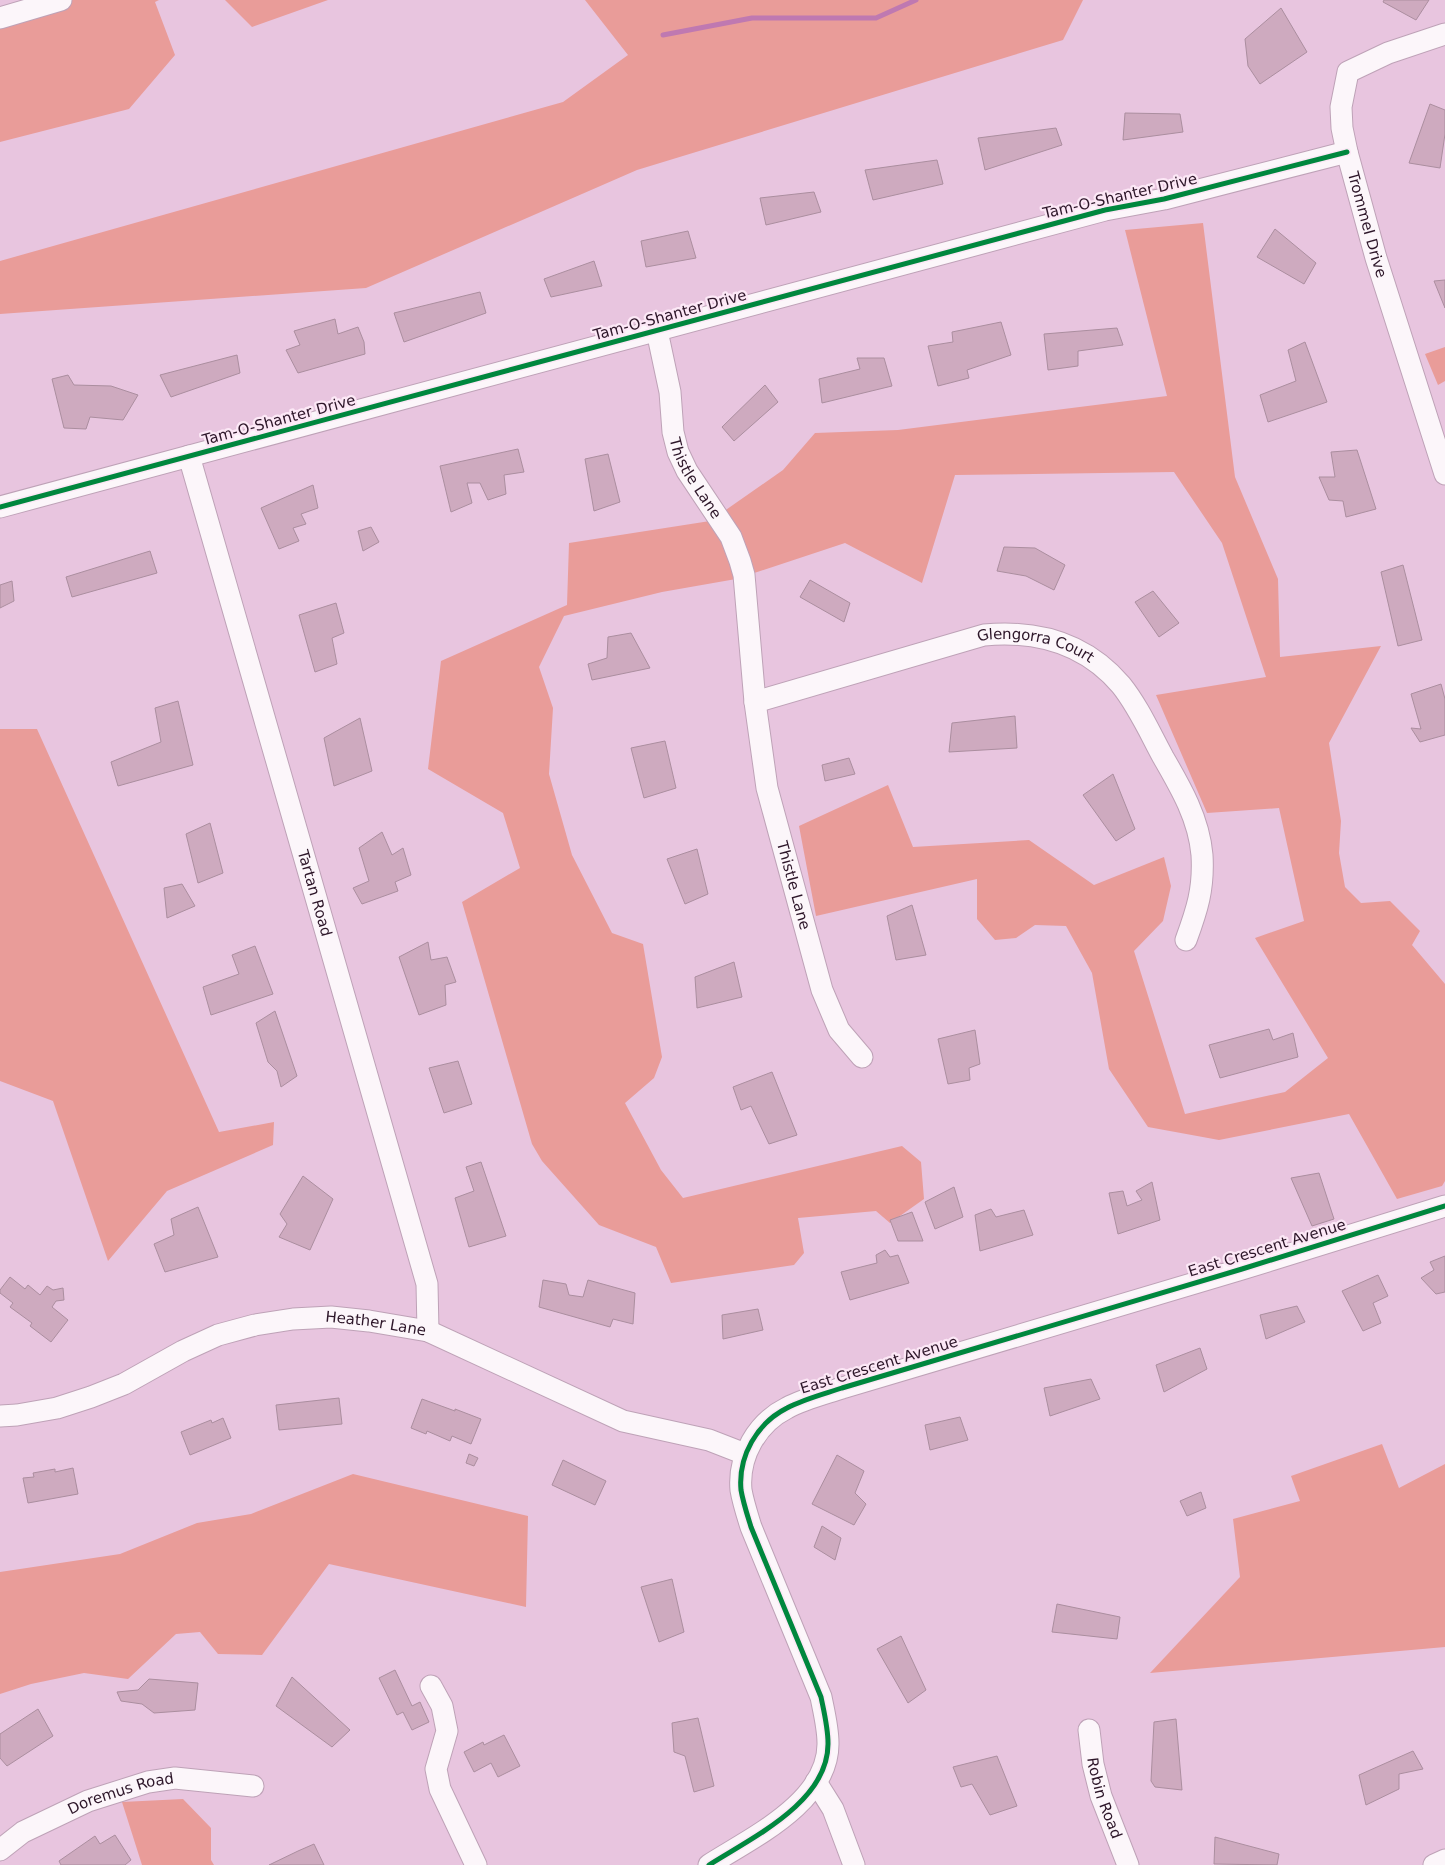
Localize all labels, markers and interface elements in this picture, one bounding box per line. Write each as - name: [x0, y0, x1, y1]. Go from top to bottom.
- street label: Tam-O-Shanter Drive: [1040, 169, 1199, 223]
- street label: Trommel Drive: [1344, 169, 1391, 280]
- street label: Tam-O-Shanter Drive: [591, 286, 749, 344]
- street label: Tam-O-Shanter Drive: [200, 391, 358, 449]
- street label: Thistle Lane: [665, 435, 725, 522]
- street label: Glengorra Court: [975, 625, 1098, 667]
- street label: Thistle Lane: [773, 838, 814, 932]
- street label: Tartan Road: [293, 847, 336, 939]
- street label: East Crescent Avenue: [1186, 1215, 1348, 1281]
- street label: Heather Lane: [324, 1307, 428, 1340]
- street label: East Crescent Avenue: [798, 1332, 960, 1398]
- street label: Robin Road: [1083, 1756, 1126, 1841]
- street label: Doremus Road: [65, 1769, 175, 1818]

